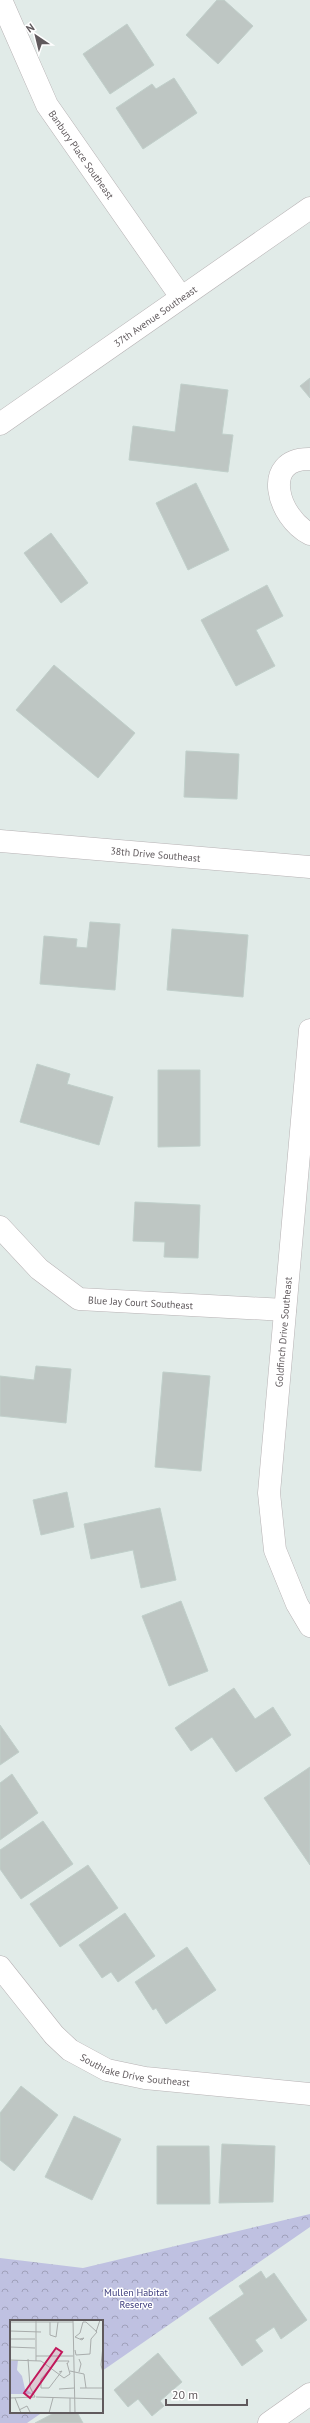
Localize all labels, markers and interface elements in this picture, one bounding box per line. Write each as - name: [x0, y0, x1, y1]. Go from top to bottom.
- north arrow: [16, 16, 56, 56]
- text: N: [23, 20, 37, 36]
- street label: Banbury Place Southeast: [46, 108, 117, 202]
- street label: 37th Avenue Southeast: [111, 283, 200, 350]
- street label: 38th Drive Southeast: [110, 844, 202, 865]
- street label: Goldfinch Drive Southeast: [272, 1276, 295, 1388]
- street label: Blue Jay Court Southeast: [88, 1293, 194, 1312]
- street label: Southlake Drive Southeast: [78, 2051, 191, 2089]
- park label: Mullen Habitat Reserve: [104, 2286, 169, 2311]
- inset map: [10, 2320, 103, 2413]
- scale bar: [166, 2381, 247, 2407]
- text: 20 m: [172, 2387, 198, 2402]

